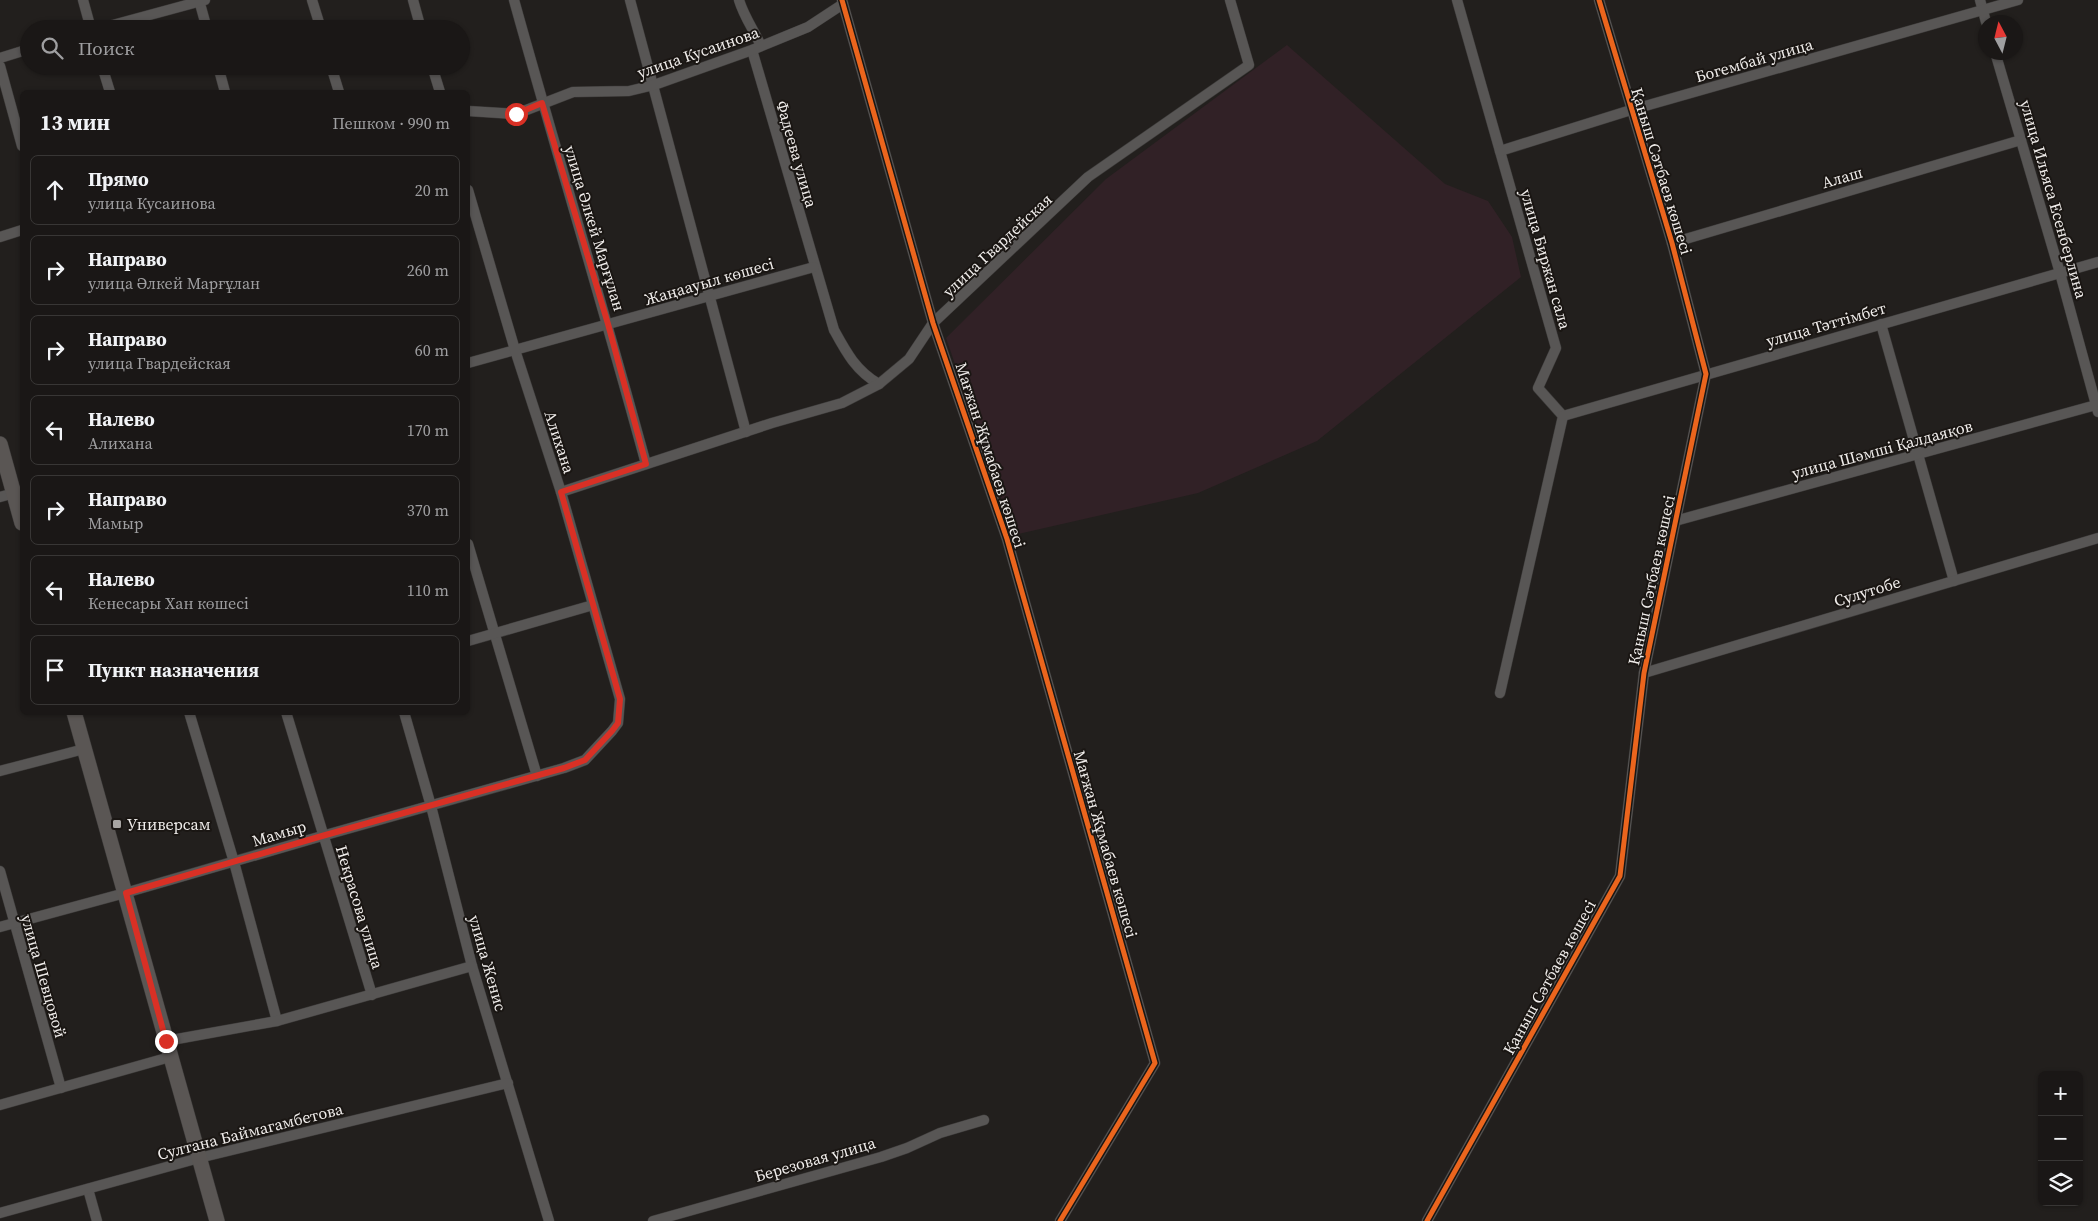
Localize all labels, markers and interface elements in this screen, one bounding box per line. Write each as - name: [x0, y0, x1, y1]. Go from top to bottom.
- north arrow: [1978, 15, 2023, 60]
- search box: [20, 20, 470, 75]
- street label: улица Кусаинова: [634, 21, 763, 83]
- street label: Богембай улица: [1693, 32, 1816, 87]
- icon: search: [38, 34, 66, 62]
- text: Поиск: [78, 35, 135, 61]
- street label: Қаныш Сәтбаев көшесі: [1626, 85, 1698, 257]
- street label: улица Ильяса Есенберлина: [2015, 97, 2093, 302]
- street label: Фадеева улица: [771, 98, 823, 211]
- route start: [505, 103, 528, 126]
- text: 13 мин: [40, 108, 110, 137]
- text: Пешком · 990 m: [332, 112, 450, 134]
- street label: улица Әлкей Марғұлан: [559, 142, 631, 314]
- street label: Алаш: [1819, 161, 1865, 193]
- text: Прямо: [88, 166, 149, 192]
- icon: ahead: [41, 176, 69, 204]
- text: 20 m: [415, 179, 449, 201]
- street label: улица Биржан сала: [1515, 186, 1577, 333]
- street label: улица Гвардейская: [937, 188, 1057, 302]
- text: улица Кусаинова: [88, 192, 216, 214]
- text: Направо: [88, 246, 167, 272]
- street label: Жаңаауыл көшесі: [642, 252, 776, 310]
- icon: right: [41, 256, 69, 284]
- text: 260 m: [407, 259, 449, 281]
- text: улица Әлкей Марғұлан: [88, 272, 260, 294]
- street label: улица Тәттімбет: [1763, 296, 1889, 352]
- text: Направо: [88, 326, 167, 352]
- icon: right: [41, 336, 69, 364]
- text: 60 m: [415, 339, 449, 361]
- text: улица Гвардейская: [88, 352, 231, 374]
- street label: Мағжан Жұмабаев көшесі: [951, 359, 1031, 551]
- text: Налево: [88, 406, 155, 432]
- street label: Алихана: [540, 408, 581, 477]
- street label: улица Шәмші Қалдаяқов: [1789, 414, 1975, 484]
- icon: left: [41, 416, 69, 444]
- text: 170 m: [407, 419, 449, 441]
- text: Алихана: [88, 432, 153, 454]
- text: Направо: [88, 486, 167, 512]
- street label: Қаныш Сәтбаев көшесі: [1622, 493, 1680, 667]
- icon: right: [41, 496, 69, 524]
- text: 370 m: [407, 499, 449, 521]
- text: Мамыр: [88, 512, 143, 534]
- text: Налево: [88, 566, 155, 592]
- street label: Сулутобе: [1831, 570, 1903, 612]
- icon: left: [41, 576, 69, 604]
- text: 110 m: [407, 579, 449, 601]
- text: Кенесары Хан көшесі: [88, 592, 249, 614]
- icon: arrive: [41, 656, 69, 684]
- text: Пункт назначения: [88, 657, 259, 683]
- street label: Мағжан Жұмабаев көшесі: [1069, 748, 1143, 940]
- place label: Универсам: [127, 813, 211, 835]
- street label: Мамыр: [249, 814, 309, 852]
- marker: Универсам: [111, 818, 123, 830]
- street label: Некрасова улица: [331, 842, 390, 972]
- street label: Қаныш Сәтбаев көшесі: [1497, 896, 1601, 1058]
- street label: улица Шевцовой: [16, 912, 72, 1040]
- street label: улица Женис: [464, 912, 512, 1014]
- route end: [155, 1030, 178, 1053]
- map controls: [2038, 1071, 2083, 1206]
- button: +: [2038, 1071, 2083, 1116]
- street label: Султана Баймагамбетова: [155, 1097, 346, 1165]
- button: −: [2038, 1116, 2083, 1161]
- street label: Березовая улица: [752, 1131, 879, 1187]
- button: layers: [2038, 1161, 2083, 1206]

